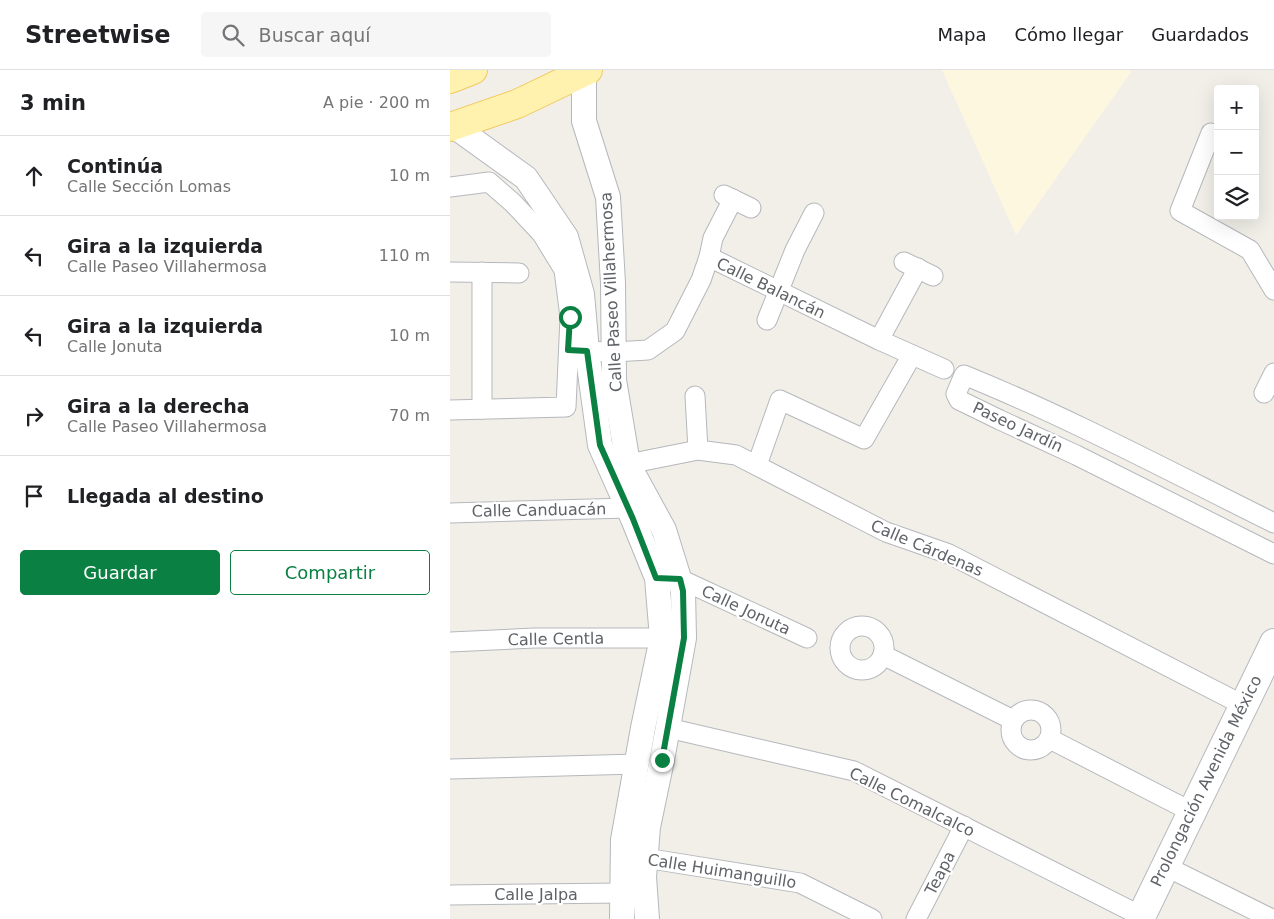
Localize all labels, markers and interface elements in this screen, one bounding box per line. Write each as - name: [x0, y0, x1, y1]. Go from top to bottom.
- search box: [201, 12, 551, 57]
- text: Streetwise: [25, 21, 171, 49]
- icon: search: [219, 21, 247, 49]
- text: Buscar aquí: [259, 24, 371, 46]
- text: Mapa: [937, 24, 986, 45]
- text: Cómo llegar: [1014, 24, 1123, 45]
- text: Guardados: [1151, 24, 1249, 45]
- map controls: [1214, 85, 1259, 220]
- button: +: [1214, 85, 1259, 130]
- text: 3 min: [20, 91, 86, 115]
- text: A pie · 200 m: [323, 93, 430, 112]
- button: −: [1214, 130, 1259, 175]
- text: Continúa: [67, 155, 163, 177]
- icon: ahead: [20, 162, 48, 190]
- text: 10 m: [389, 166, 430, 185]
- button: layers: [1214, 175, 1259, 220]
- text: Calle Sección Lomas: [67, 177, 231, 196]
- street label: Calle Paseo Villahermosa: [596, 192, 626, 392]
- text: Gira a la izquierda: [67, 235, 263, 257]
- icon: left: [20, 242, 48, 270]
- text: 110 m: [379, 246, 430, 265]
- street label: Calle Balancán: [713, 253, 829, 323]
- text: Calle Paseo Villahermosa: [67, 257, 267, 276]
- route start: [559, 306, 582, 329]
- text: Gira a la izquierda: [67, 315, 263, 337]
- icon: left: [20, 322, 48, 350]
- text: 10 m: [389, 326, 430, 345]
- text: Calle Jonuta: [67, 337, 163, 356]
- text: Gira a la derecha: [67, 395, 250, 417]
- street label: Paseo Jardín: [970, 398, 1066, 456]
- icon: right: [20, 402, 48, 430]
- text: 70 m: [389, 406, 430, 425]
- text: Calle Paseo Villahermosa: [67, 417, 267, 436]
- icon: arrive: [20, 482, 48, 510]
- text: Llegada al destino: [67, 485, 264, 507]
- street label: Calle Canduacán: [471, 499, 607, 521]
- street label: Calle Cárdenas: [868, 516, 986, 580]
- button: Guardar: [20, 550, 220, 595]
- button: Compartir: [230, 550, 430, 595]
- street label: Calle Jonuta: [699, 581, 793, 639]
- street label: Calle Centla: [508, 629, 604, 649]
- street label: Prolongación Avenida México: [1146, 672, 1266, 890]
- route end: [651, 749, 674, 772]
- street label: Calle Comalcalco: [846, 763, 978, 841]
- street label: Teapa: [920, 848, 959, 899]
- street label: Calle Huimanguillo: [646, 850, 798, 892]
- street label: Calle Jalpa: [494, 885, 578, 904]

